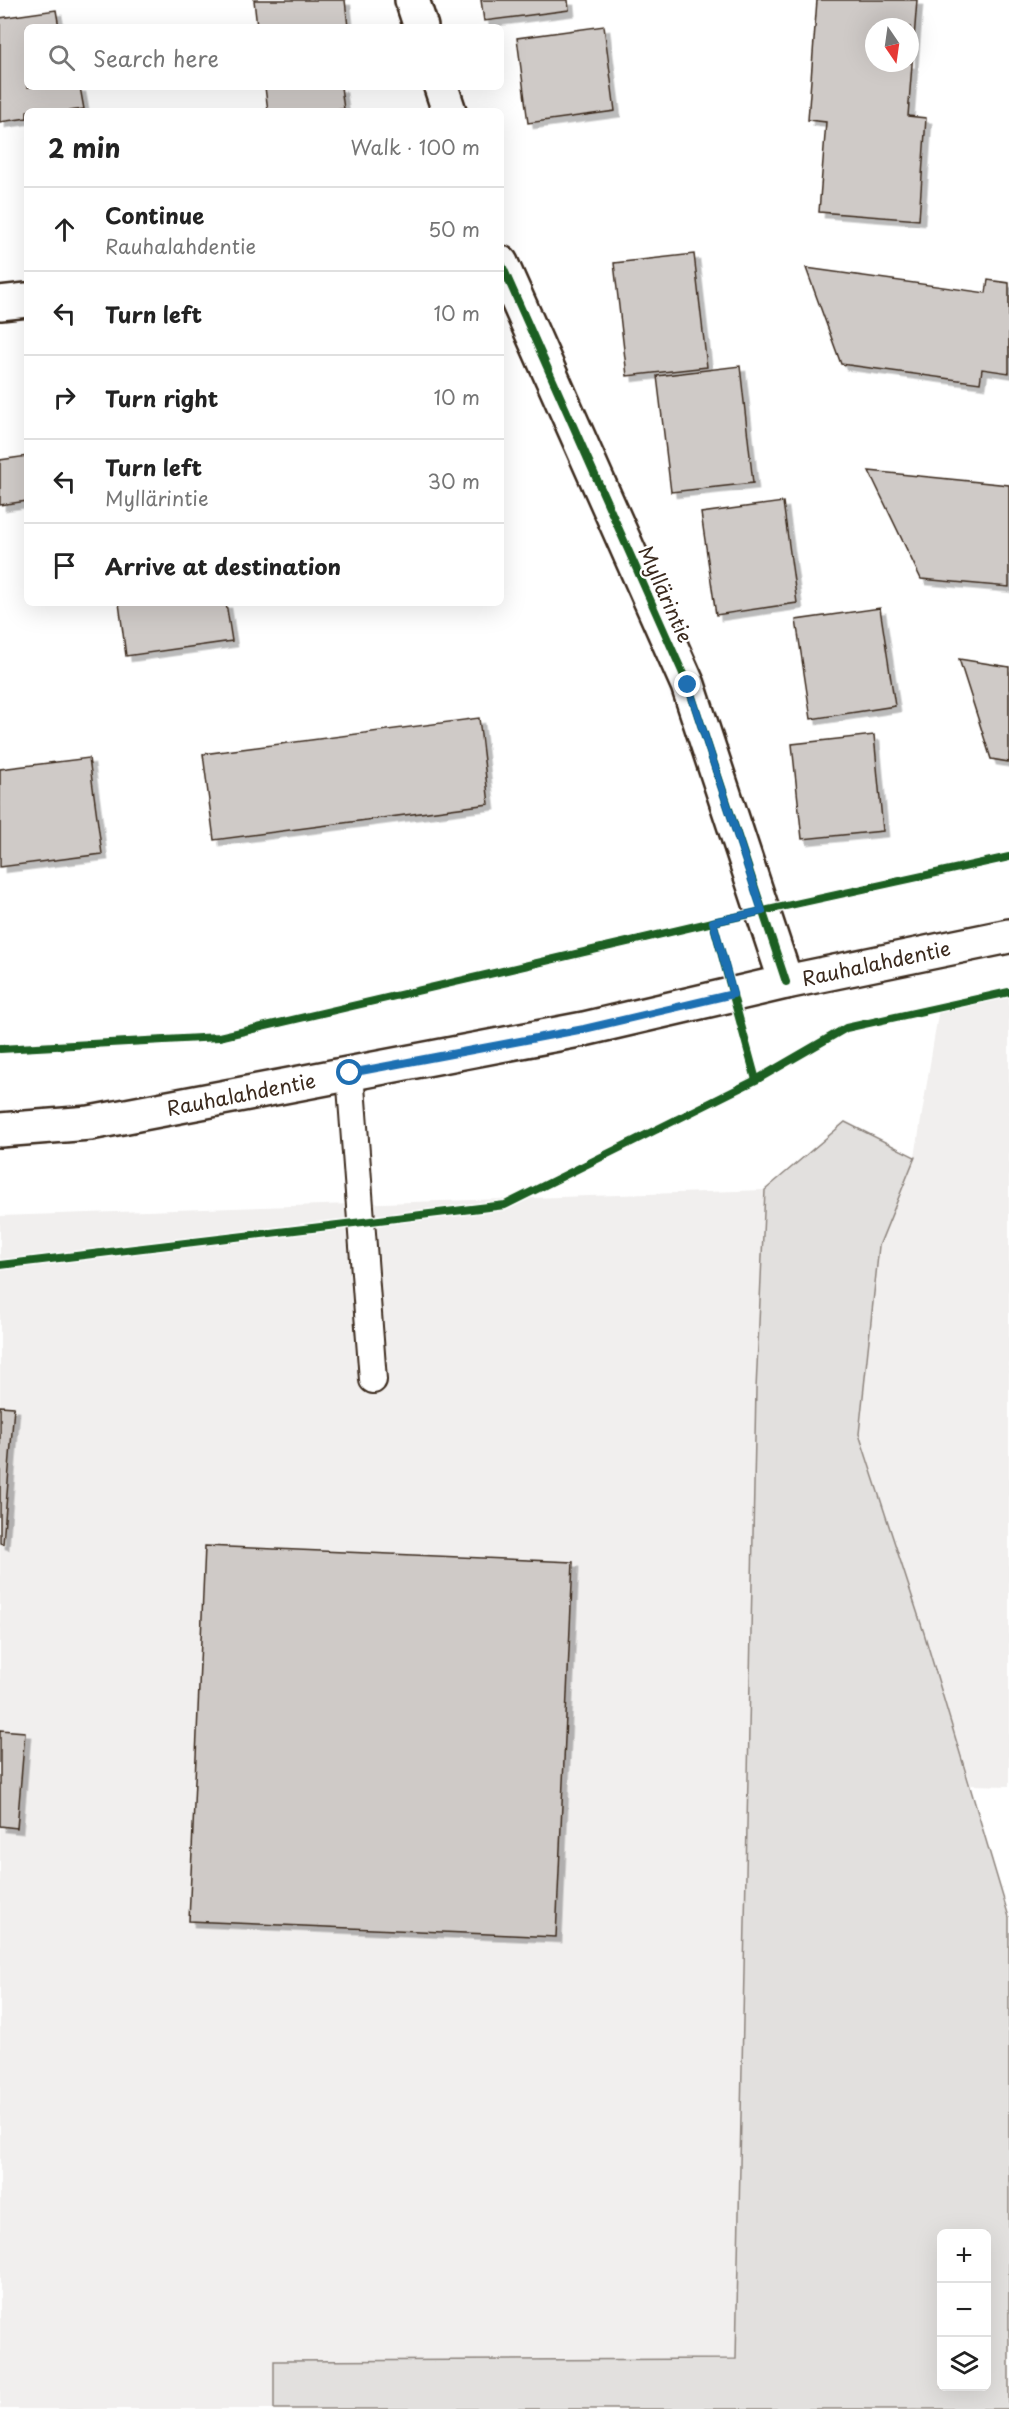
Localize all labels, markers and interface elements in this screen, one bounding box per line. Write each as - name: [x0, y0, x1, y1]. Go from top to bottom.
- north arrow: [865, 18, 919, 72]
- search box: [24, 24, 504, 90]
- icon: search: [45, 41, 78, 74]
- text: Search here: [93, 41, 219, 74]
- text: 2 min: [48, 128, 121, 167]
- text: Walk · 100 m: [350, 132, 480, 162]
- text: Continue: [105, 198, 204, 231]
- icon: ahead: [48, 213, 81, 246]
- text: 50 m: [428, 214, 480, 244]
- text: Rauhalahdentie: [105, 231, 256, 261]
- icon: left: [48, 297, 81, 330]
- text: Turn left: [105, 297, 202, 330]
- text: 10 m: [433, 298, 480, 328]
- icon: right: [48, 381, 81, 414]
- text: Turn right: [105, 381, 218, 414]
- text: 10 m: [433, 382, 480, 412]
- text: Turn left: [105, 450, 202, 483]
- icon: left: [48, 465, 81, 498]
- text: 30 m: [427, 466, 480, 496]
- text: Myllärintie: [105, 483, 209, 513]
- street label: Myllärintie: [631, 541, 701, 647]
- icon: arrive: [48, 549, 81, 582]
- text: Arrive at destination: [105, 549, 341, 582]
- route end: [674, 671, 700, 697]
- street label: Rauhalahdentie: [799, 933, 953, 993]
- route start: [336, 1059, 362, 1085]
- street label: Rauhalahdentie: [164, 1065, 318, 1123]
- map controls: [937, 2229, 991, 2391]
- button: +: [937, 2229, 991, 2283]
- button: −: [937, 2283, 991, 2337]
- button: layers: [937, 2337, 991, 2391]

